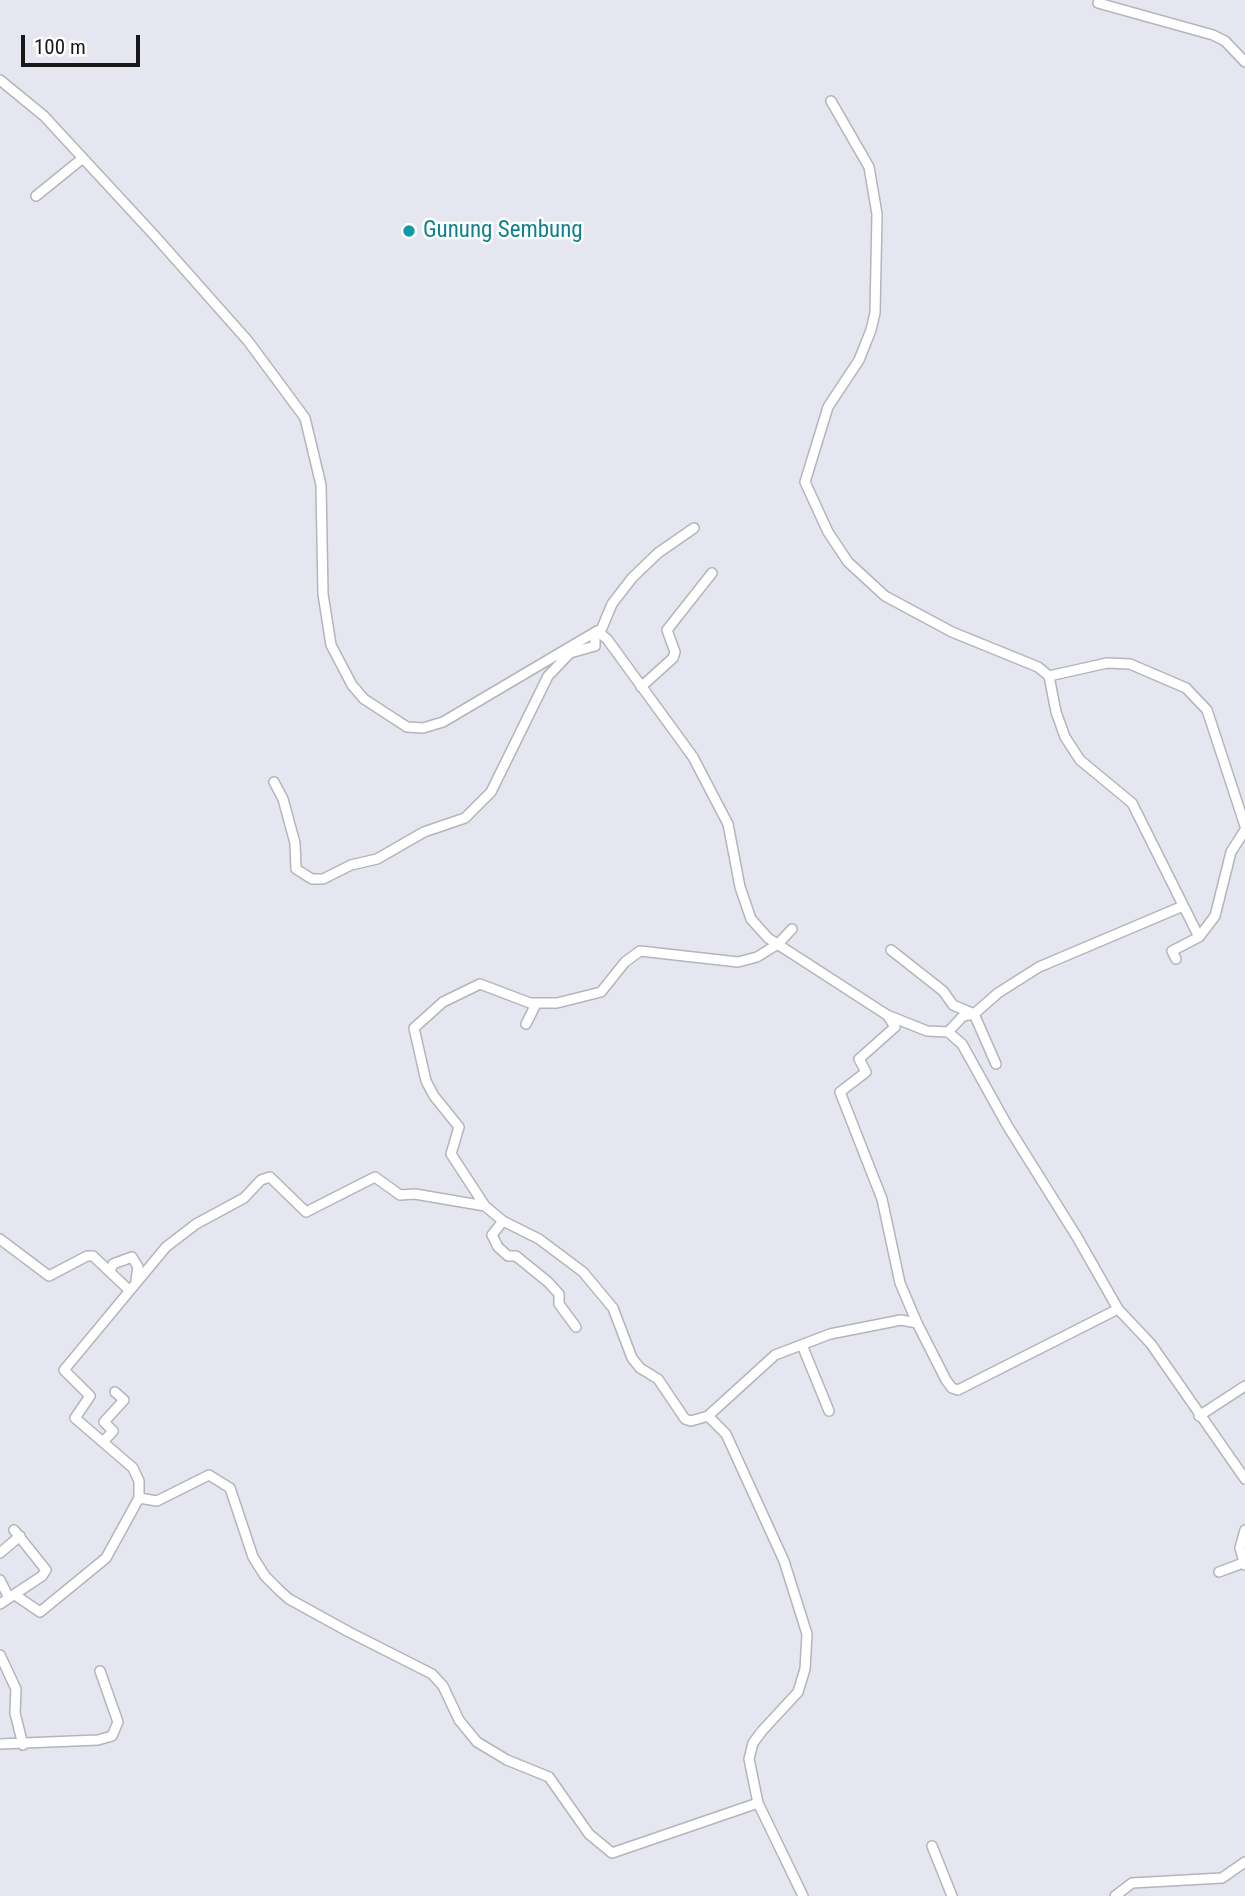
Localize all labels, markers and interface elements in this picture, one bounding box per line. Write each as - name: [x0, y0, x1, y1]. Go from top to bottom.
- scale bar: [24, 21, 144, 65]
- text: 100 m: [34, 35, 86, 59]
- place label: Gunung Sembung: [423, 217, 583, 245]
- marker: Gunung Sembung: [401, 223, 417, 239]

